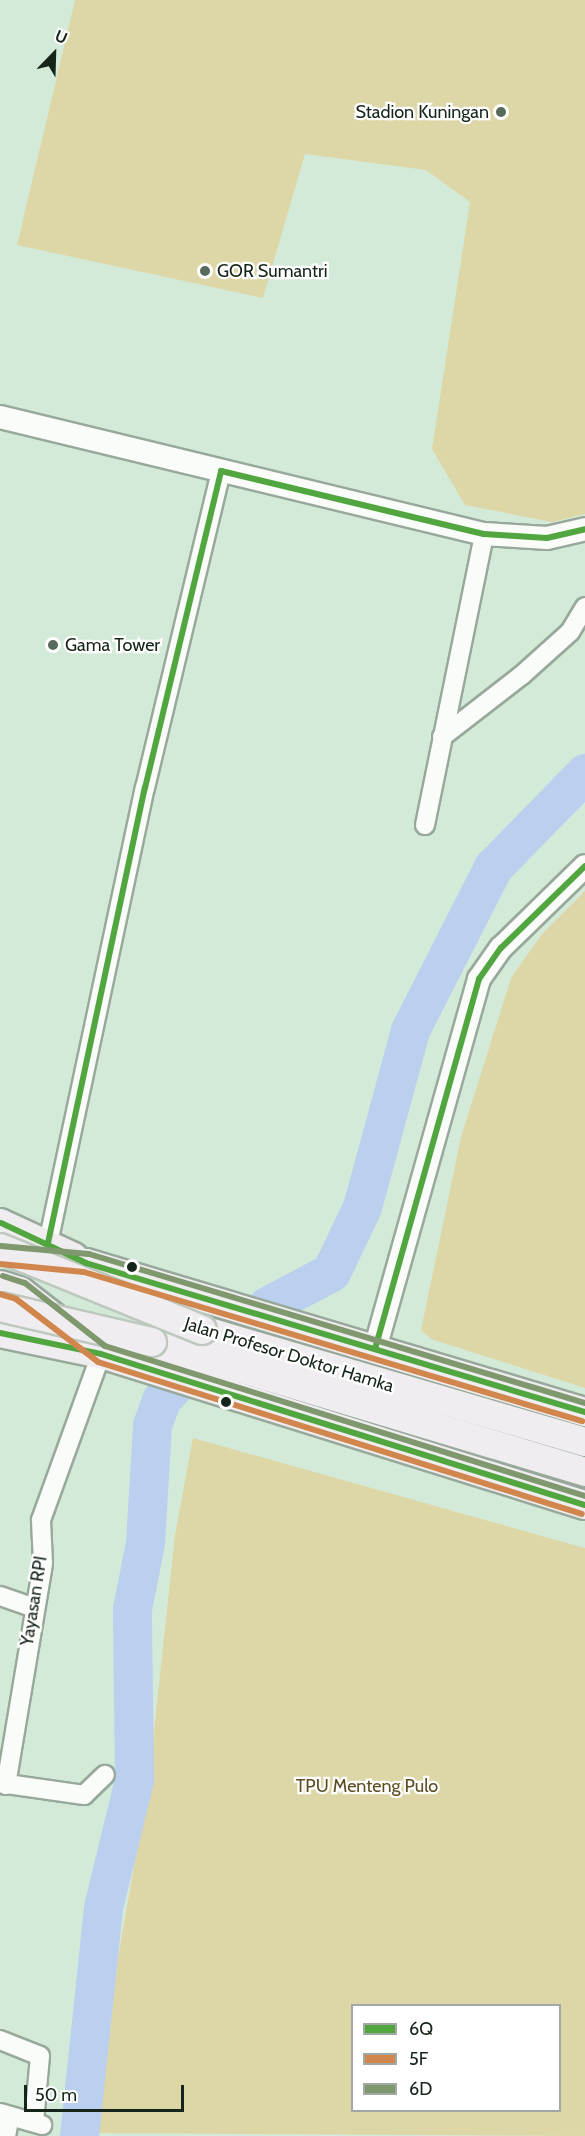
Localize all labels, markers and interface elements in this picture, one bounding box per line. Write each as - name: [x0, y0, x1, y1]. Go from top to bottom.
- north arrow: [24, 24, 84, 84]
- text: U: [52, 26, 70, 48]
- place label: Stadion Kuningan: [355, 101, 489, 123]
- marker: Stadion Kuningan: [494, 105, 508, 119]
- place label: GOR Sumantri: [217, 260, 328, 282]
- marker: GOR Sumantri: [198, 264, 212, 278]
- place label: Gama Tower: [65, 634, 160, 656]
- marker: Gama Tower: [46, 638, 60, 652]
- unlabelled marker: [126, 1261, 138, 1273]
- street label: Jalan Profesor Doktor Hamka: [182, 1313, 396, 1397]
- unlabelled marker: [220, 1396, 232, 1408]
- street label: Yayasan RPI: [16, 1554, 52, 1648]
- park label: TPU Menteng Pulo: [296, 1775, 438, 1797]
- legend: [351, 2004, 561, 2112]
- text: 6Q: [409, 2018, 433, 2040]
- text: 5F: [409, 2048, 428, 2070]
- scale bar: [27, 2073, 188, 2111]
- text: 6D: [409, 2078, 432, 2100]
- text: 50 m: [35, 2084, 77, 2106]

